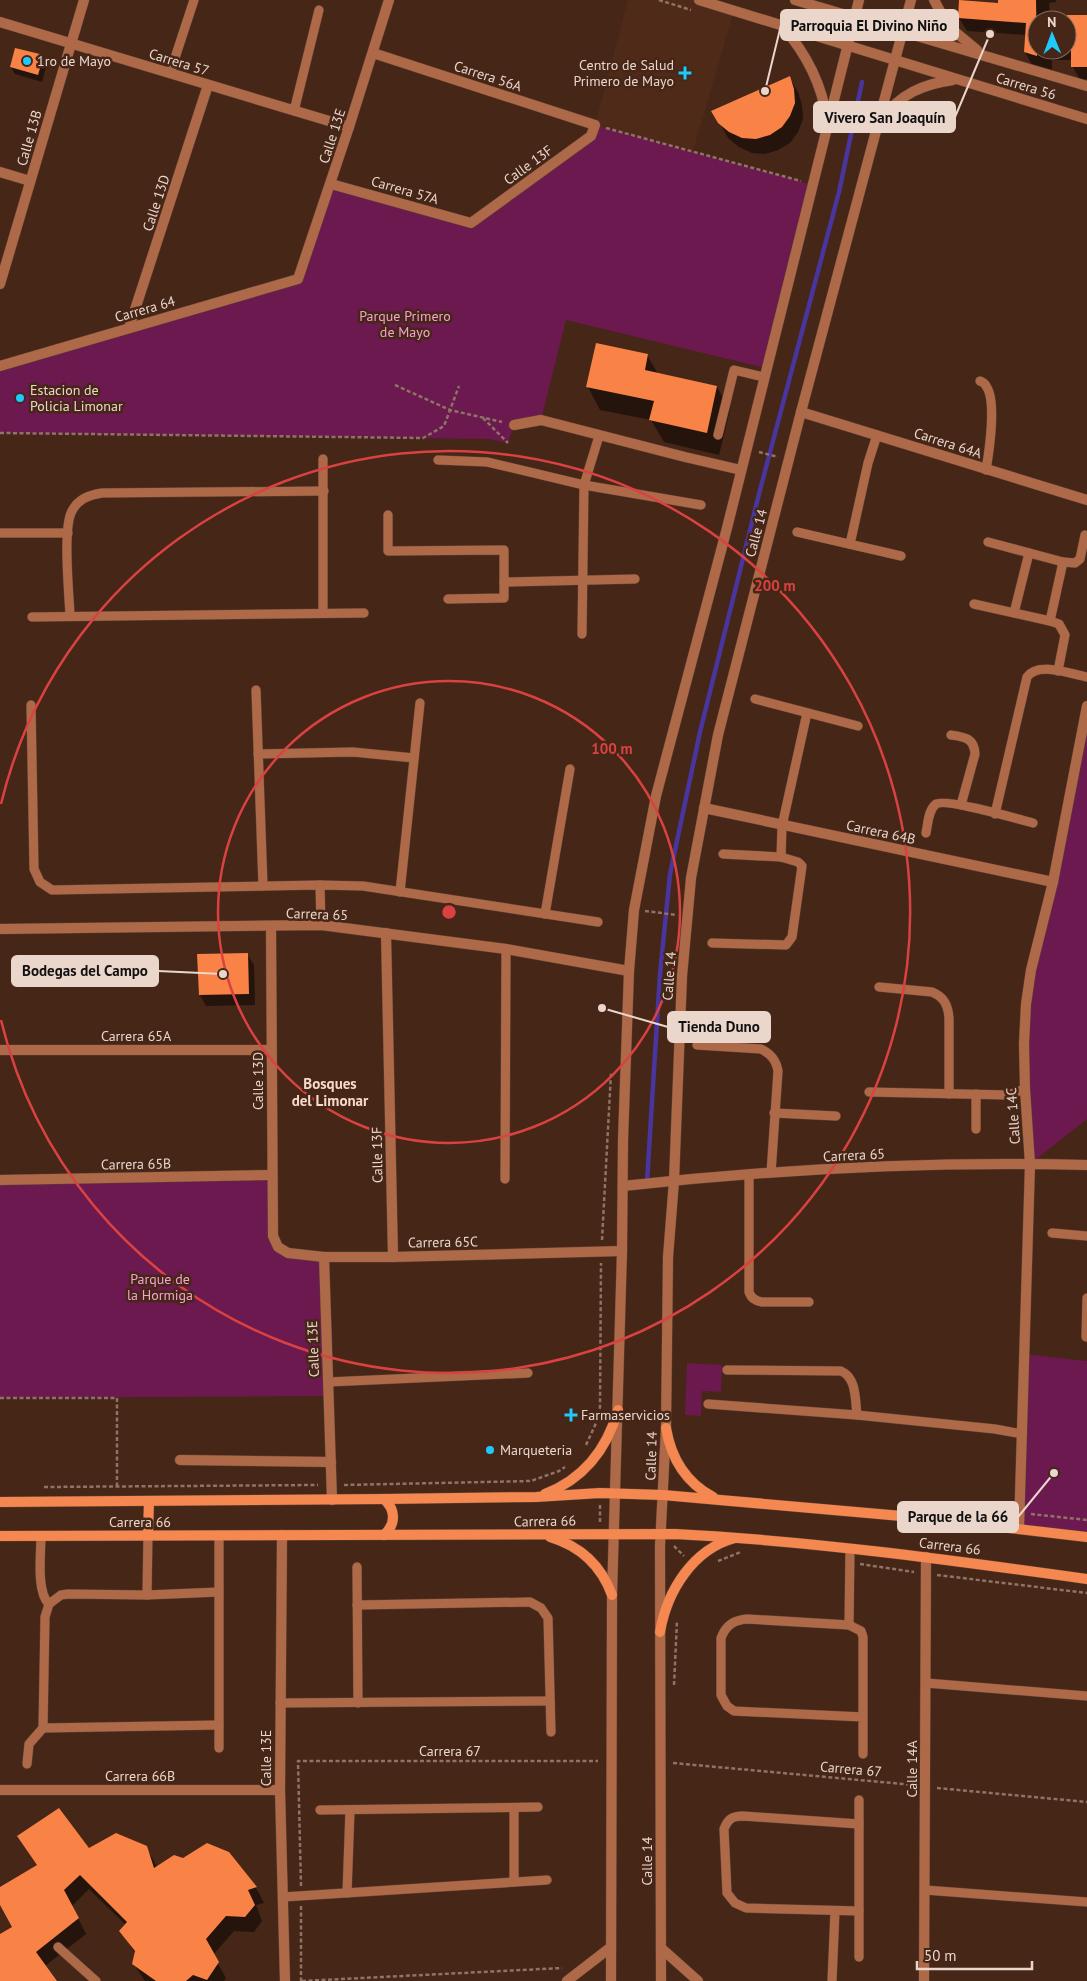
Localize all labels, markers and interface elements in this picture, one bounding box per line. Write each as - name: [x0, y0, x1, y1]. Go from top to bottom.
- callout: Parroquia El Divino Niño: [781, 10, 958, 40]
- north arrow: [1027, 10, 1077, 60]
- text: N: [1047, 13, 1057, 31]
- text: Parroquia El Divino Niño: [791, 16, 947, 35]
- street label: Carrera 57: [147, 44, 211, 80]
- place label: 1ro de Mayo: [37, 52, 111, 70]
- marker: 1ro de Mayo: [21, 55, 33, 67]
- place label: Centro de Salud Primero de Mayo: [573, 56, 674, 90]
- street label: Carrera 56A: [452, 57, 525, 96]
- marker: Centro de Salud Primero de Mayo: [678, 66, 692, 80]
- street label: Carrera 56: [994, 68, 1058, 104]
- callout: Vivero San Joaquín: [814, 102, 955, 132]
- street label: Calle 13E: [315, 106, 349, 166]
- street label: Calle 13B: [12, 108, 46, 168]
- text: Vivero San Joaquín: [823, 108, 946, 127]
- street label: Calle 13F: [500, 141, 556, 189]
- street label: Carrera 57A: [369, 172, 442, 208]
- street label: Calle 13D: [138, 173, 174, 233]
- street label: Carrera 64: [113, 292, 178, 326]
- park label: Parque Primero de Mayo: [359, 307, 451, 341]
- place label: Estacion de Policia Limonar: [30, 381, 123, 415]
- marker: Estacion de Policia Limonar: [14, 392, 26, 404]
- street label: Carrera 64A: [912, 424, 985, 463]
- street label: Calle 14: [741, 507, 771, 559]
- text: 200 m: [754, 576, 796, 595]
- text: 100 m: [591, 739, 633, 758]
- street label: Carrera 64B: [845, 816, 917, 848]
- centre of rings: [440, 903, 458, 921]
- street label: Carrera 65: [286, 904, 348, 924]
- street label: Calle 14: [658, 951, 680, 1001]
- callout: Bodegas del Campo: [12, 956, 158, 986]
- text: Bodegas del Campo: [22, 961, 148, 980]
- callout: Tienda Duno: [668, 1012, 770, 1042]
- text: Tienda Duno: [678, 1017, 760, 1036]
- street label: Carrera 65A: [101, 1027, 172, 1045]
- street label: Calle 13D: [249, 1052, 267, 1110]
- district label: Bosques del Limonar: [292, 1074, 369, 1110]
- street label: Calle 14C: [1002, 1087, 1024, 1145]
- street label: Calle 13F: [368, 1127, 386, 1183]
- street label: Carrera 65: [823, 1144, 885, 1166]
- street label: Carrera 65B: [101, 1154, 171, 1174]
- street label: Carrera 65C: [408, 1232, 478, 1252]
- park label: Parque de la Hormiga: [127, 1270, 193, 1304]
- street label: Calle 13E: [303, 1320, 323, 1378]
- place label: Farmaservicios: [581, 1406, 670, 1424]
- marker: Farmaservicios: [565, 1409, 577, 1421]
- street label: Calle 14: [641, 1431, 661, 1481]
- place label: Marqueteria: [500, 1441, 572, 1459]
- marker: Marqueteria: [484, 1444, 496, 1456]
- callout: Parque de la 66: [898, 1502, 1018, 1532]
- text: Parque de la 66: [908, 1507, 1008, 1526]
- street label: Carrera 66: [514, 1511, 576, 1531]
- street label: Carrera 66: [109, 1513, 171, 1531]
- street label: Carrera 66: [918, 1533, 982, 1559]
- street label: Calle 13E: [257, 1730, 275, 1786]
- street label: Calle 14A: [903, 1740, 921, 1798]
- street label: Carrera 67: [419, 1742, 481, 1760]
- street label: Carrera 67: [819, 1757, 883, 1781]
- street label: Carrera 66B: [105, 1767, 175, 1785]
- street label: Calle 14: [638, 1836, 656, 1886]
- scale bar: [917, 1938, 1032, 1970]
- text: 50 m: [924, 1946, 957, 1965]

